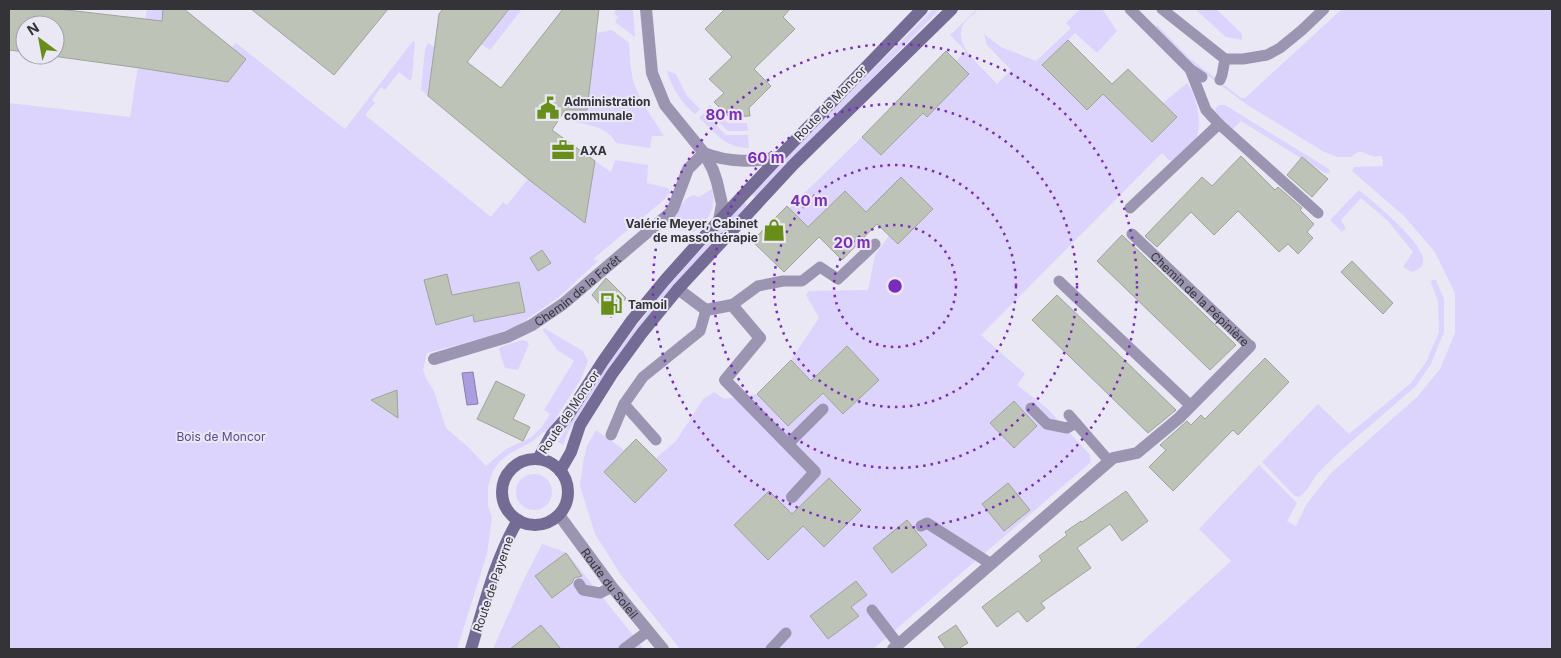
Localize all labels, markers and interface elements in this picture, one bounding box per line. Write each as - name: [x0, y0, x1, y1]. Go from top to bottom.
- north arrow: [15, 15, 65, 65]
- text: N: [24, 19, 42, 39]
- street label: Route de Moncor: [791, 62, 870, 143]
- place label: Administration communale: [564, 94, 650, 123]
- public building icon: Administration communale: [535, 95, 561, 121]
- text: 80 m: [705, 105, 743, 124]
- office icon: AXA: [550, 137, 576, 163]
- place label: AXA: [580, 143, 607, 158]
- text: 60 m: [747, 148, 785, 167]
- text: 40 m: [790, 191, 828, 210]
- place label: Valérie Meyer, Cabinet de massothérapie: [626, 216, 759, 245]
- shop icon: Valérie Meyer, Cabinet de massothérapie: [761, 217, 787, 243]
- text: 20 m: [834, 233, 870, 252]
- street label: Chemin de la Pépinière: [1148, 248, 1253, 349]
- street label: Chemin de la Forêt: [531, 251, 623, 329]
- centre of rings: [886, 277, 904, 295]
- fuel station icon: Tamoil: [598, 291, 624, 317]
- place label: Tamoil: [628, 297, 667, 312]
- street label: Route de Moncor: [536, 367, 603, 457]
- park label: Bois de Moncor: [176, 429, 266, 444]
- street label: Route de Payerne: [470, 534, 516, 634]
- street label: Route du Soleil: [578, 545, 642, 621]

